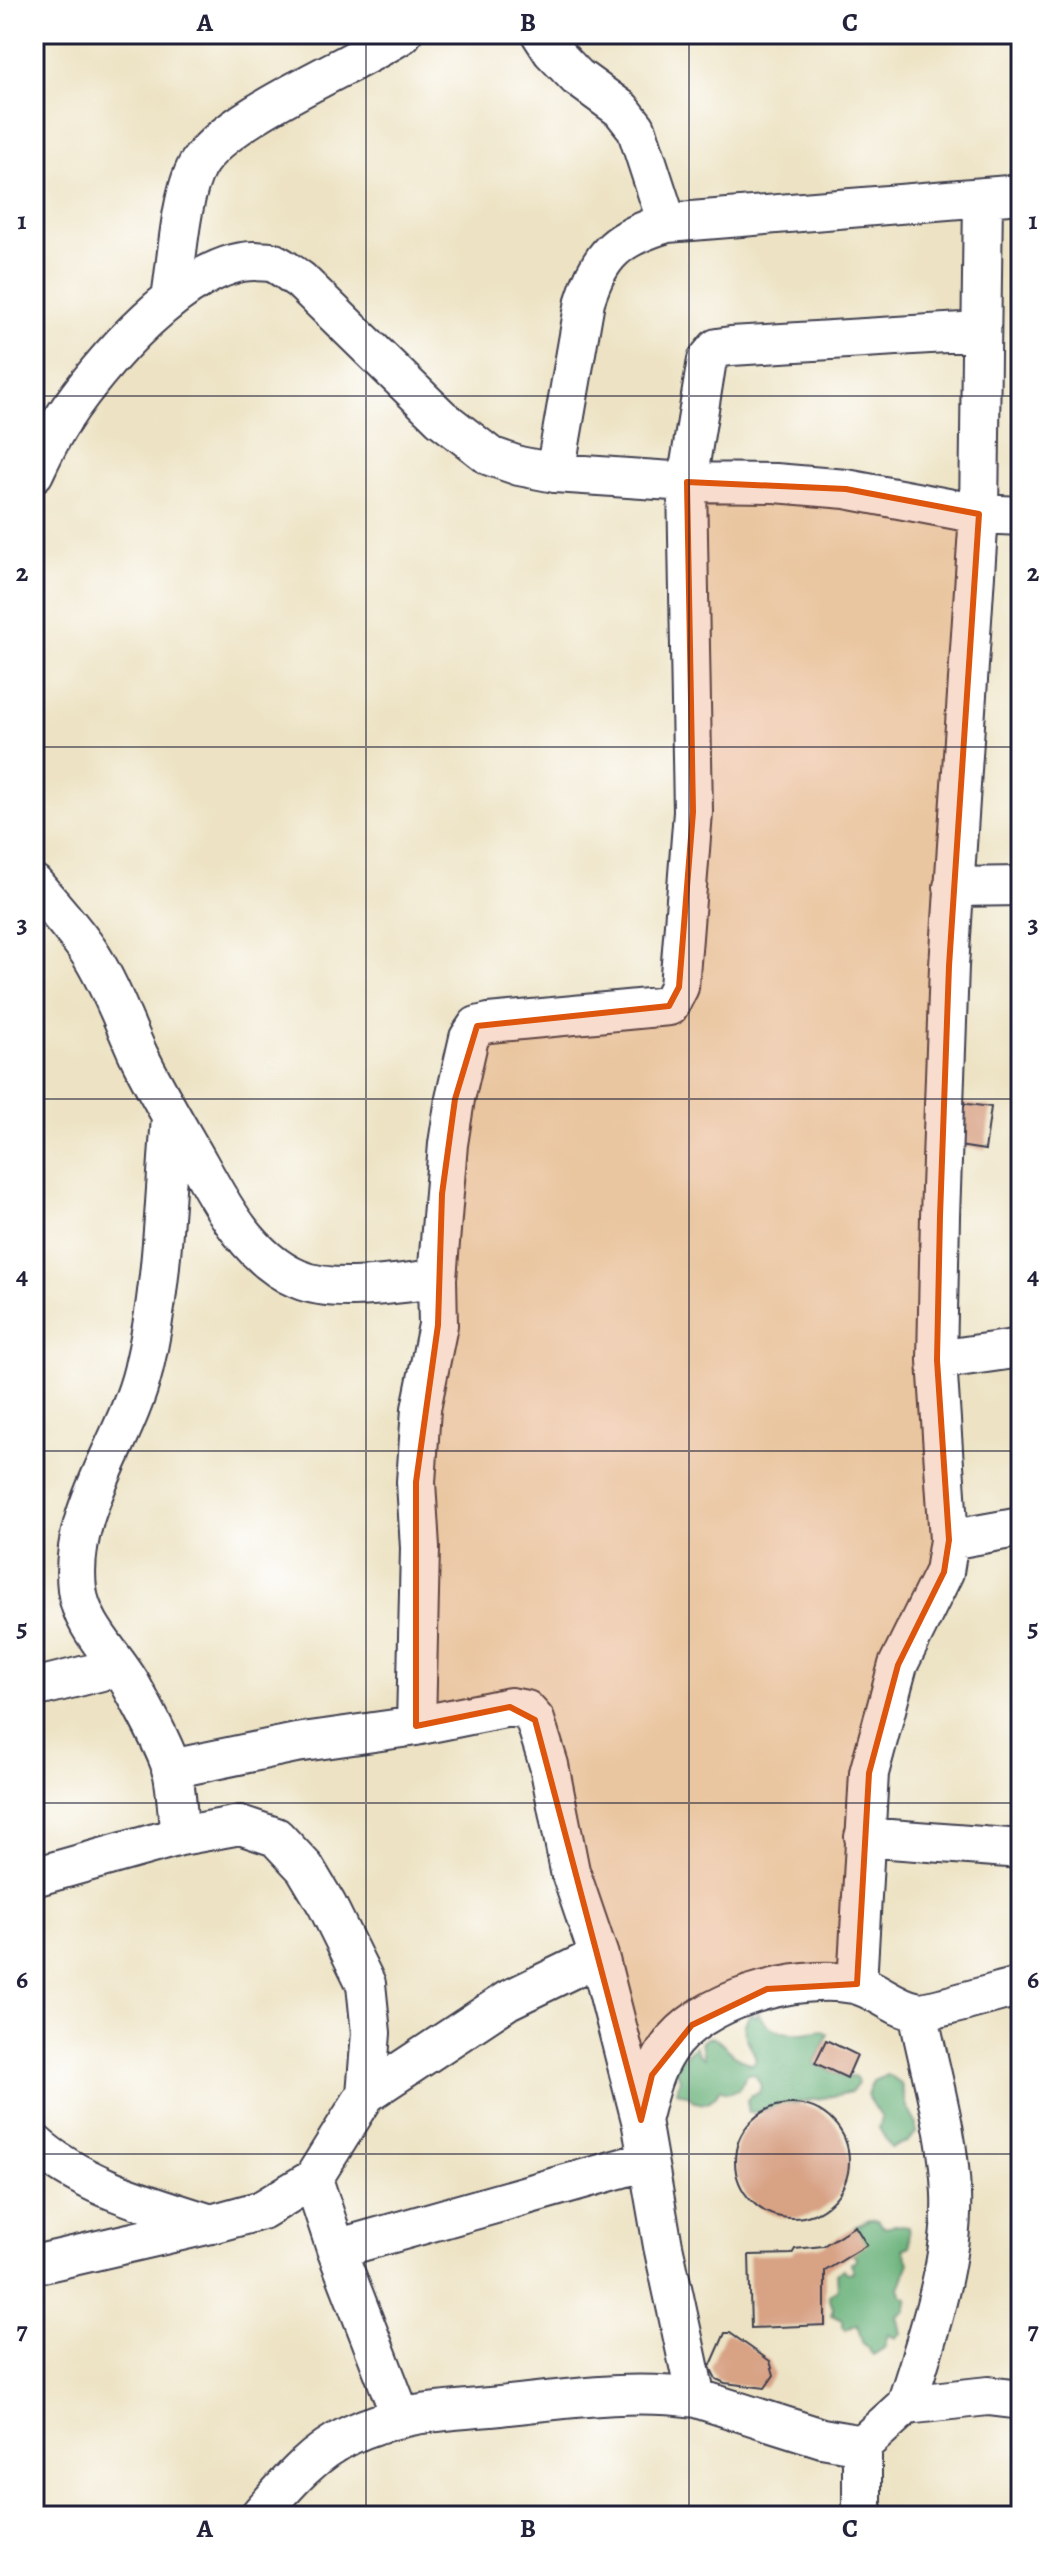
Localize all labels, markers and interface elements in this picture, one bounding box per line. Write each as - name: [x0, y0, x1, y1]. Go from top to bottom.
- text: A: [196, 5, 214, 40]
- text: B: [520, 5, 536, 40]
- text: C: [842, 5, 858, 40]
- text: 1: [17, 203, 27, 238]
- text: 1: [1028, 203, 1038, 238]
- text: 2: [16, 555, 29, 590]
- text: 2: [1027, 555, 1040, 590]
- text: 3: [16, 906, 28, 941]
- text: 3: [1027, 906, 1039, 941]
- text: 4: [16, 1258, 28, 1293]
- text: 4: [1027, 1258, 1039, 1293]
- text: 5: [16, 1610, 28, 1645]
- text: 5: [1027, 1610, 1039, 1645]
- text: 6: [16, 1962, 28, 1997]
- text: 6: [1027, 1962, 1039, 1997]
- text: 7: [16, 2313, 28, 2348]
- text: 7: [1027, 2313, 1039, 2348]
- text: A: [196, 2511, 214, 2546]
- text: B: [520, 2511, 536, 2546]
- text: C: [842, 2511, 858, 2546]

